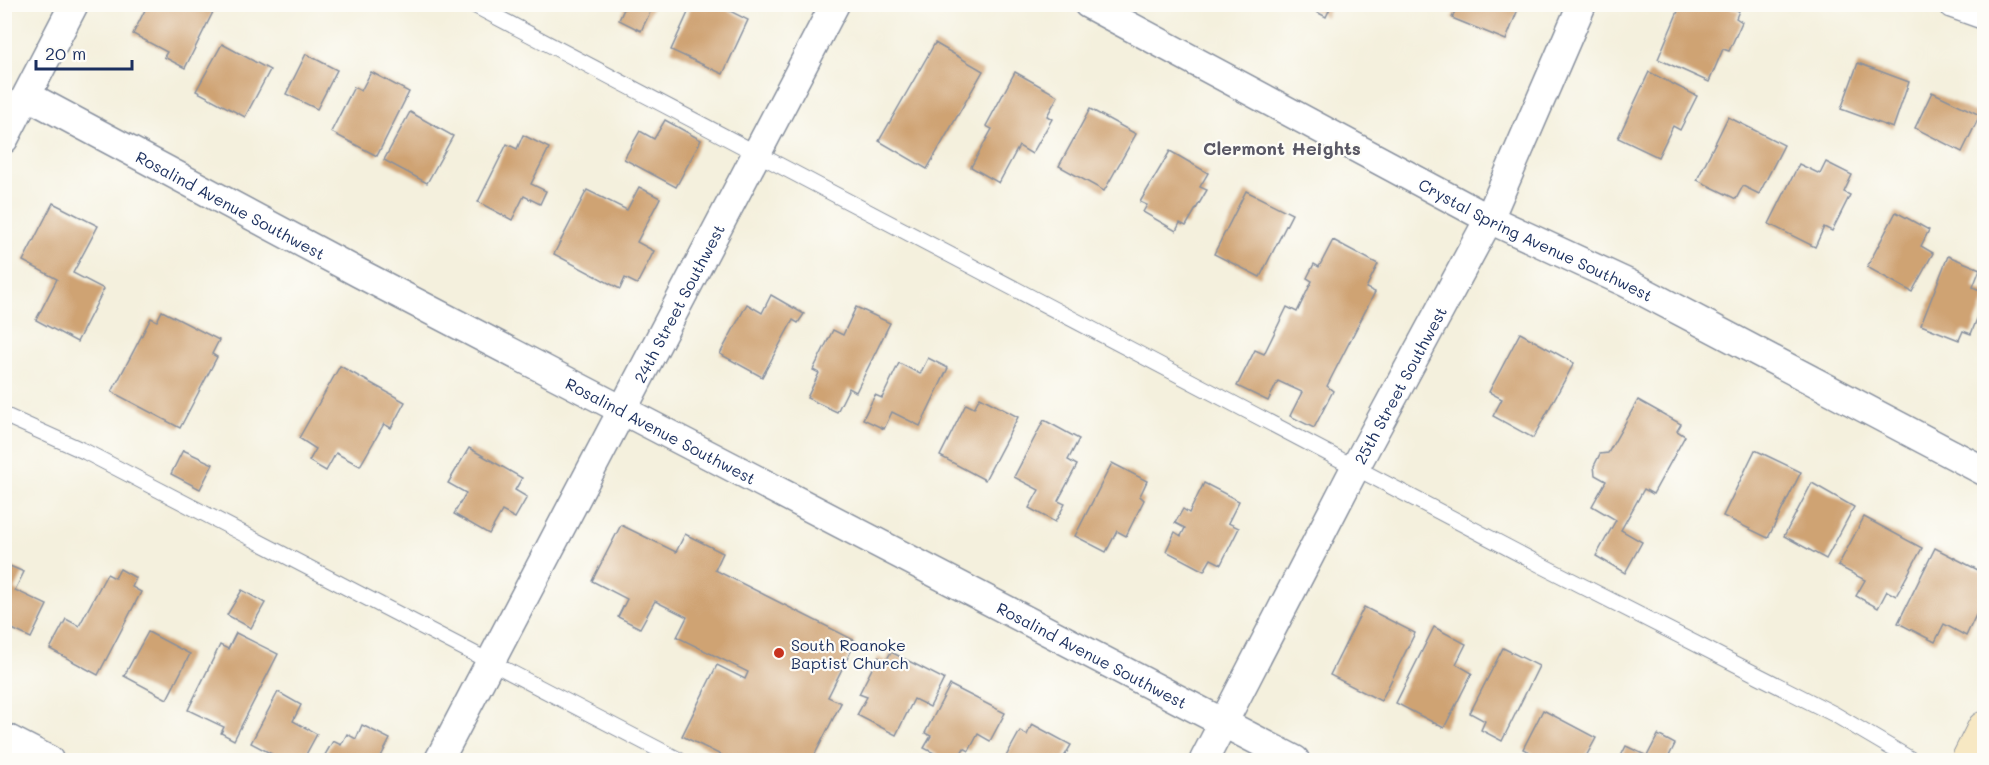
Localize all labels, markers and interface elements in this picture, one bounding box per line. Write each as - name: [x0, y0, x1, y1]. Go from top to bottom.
- scale bar: [36, 33, 132, 71]
- text: 20 m: [45, 41, 86, 65]
- district label: Clermont Heights: [1203, 136, 1361, 160]
- street label: Rosalind Avenue Southwest: [133, 145, 329, 264]
- street label: Crystal Spring Avenue Southwest: [1415, 173, 1657, 305]
- street label: 24th Street Southwest: [628, 220, 729, 386]
- street label: 25th Street Southwest: [1349, 302, 1451, 467]
- street label: Rosalind Avenue Southwest: [562, 372, 760, 488]
- street label: Rosalind Avenue Southwest: [994, 596, 1191, 713]
- place label: South Roanoke Baptist Church: [791, 634, 908, 673]
- marker: South Roanoke Baptist Church: [772, 646, 786, 660]

